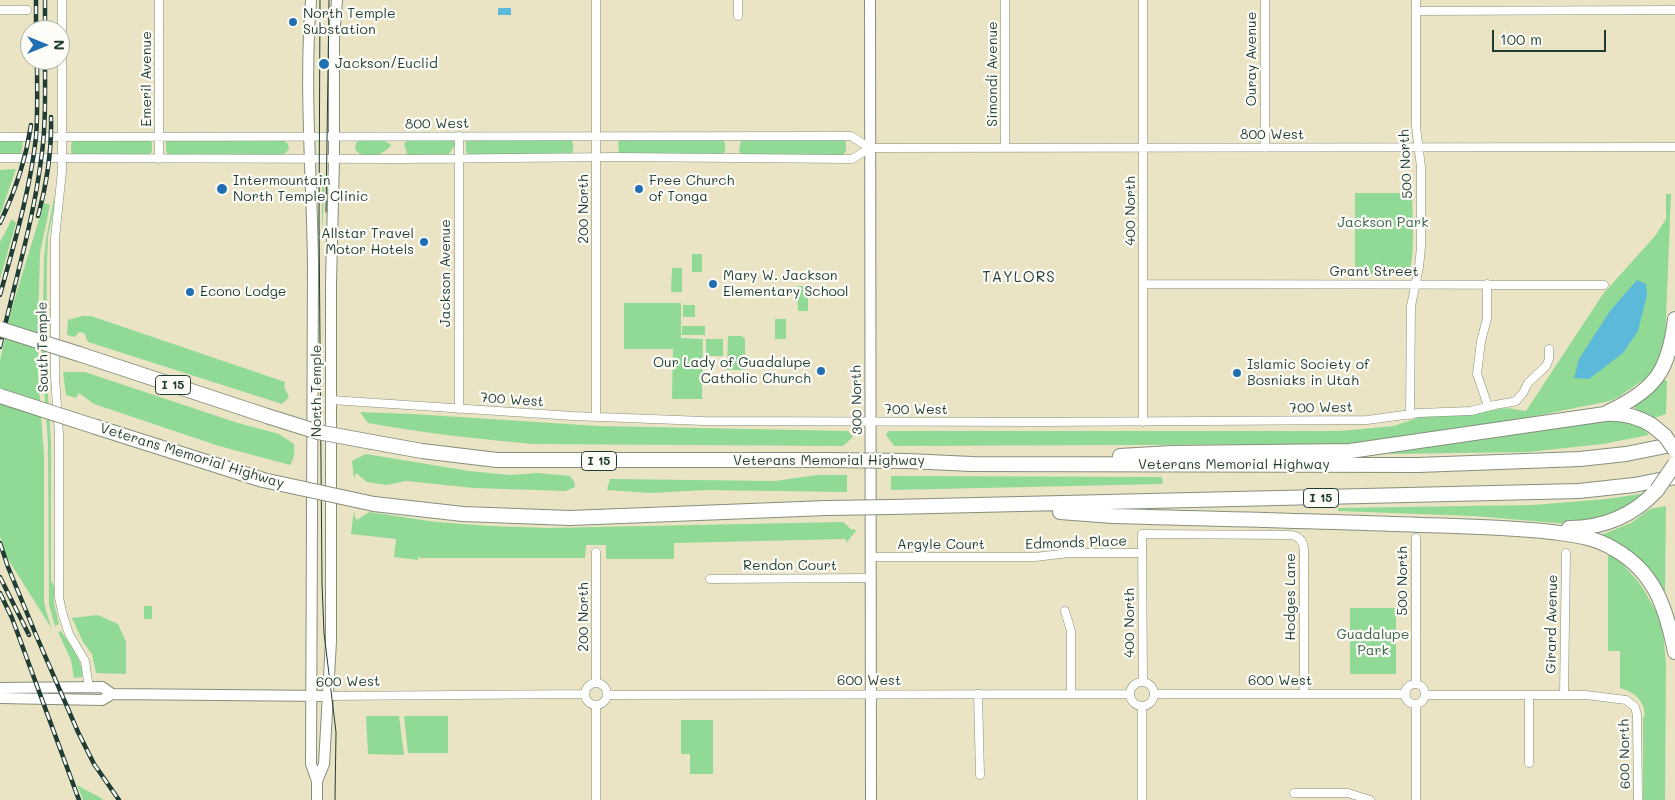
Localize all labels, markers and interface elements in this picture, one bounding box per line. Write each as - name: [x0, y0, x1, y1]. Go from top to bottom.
- place label: North Temple Substation: [303, 6, 396, 38]
- street label: Ouray Avenue: [1244, 12, 1260, 106]
- marker: North Temple Substation: [287, 16, 299, 28]
- north arrow: [20, 20, 70, 70]
- scale bar: [1495, 20, 1609, 52]
- street label: Simondi Avenue: [985, 21, 1001, 127]
- text: 100 m: [1500, 29, 1542, 49]
- street label: Emeril Avenue: [139, 31, 155, 127]
- text: N: [50, 40, 69, 50]
- place label: Jackson/Euclid: [335, 56, 438, 72]
- marker: Jackson/Euclid: [317, 57, 331, 71]
- street label: 800 West: [405, 115, 469, 133]
- street label: 800 West: [1240, 127, 1304, 143]
- street label: 500 North: [1396, 129, 1416, 199]
- place label: Intermountain North Temple Clinic: [233, 173, 368, 206]
- place label: Free Church of Tonga: [649, 173, 734, 206]
- street label: 200 North: [576, 174, 592, 244]
- street label: 400 North: [1123, 176, 1139, 246]
- marker: Intermountain North Temple Clinic: [215, 182, 229, 196]
- marker: Free Church of Tonga: [633, 183, 645, 195]
- park label: Jackson Park: [1337, 215, 1429, 231]
- street label: Jackson Avenue: [438, 219, 454, 327]
- place label: Allstar Travel Motor Hotels: [321, 226, 414, 258]
- marker: Allstar Travel Motor Hotels: [418, 236, 430, 248]
- street label: Grant Street: [1329, 264, 1419, 280]
- place label: Mary W. Jackson Elementary School: [723, 268, 849, 300]
- district label: TAYLORS: [981, 268, 1057, 286]
- marker: Mary W. Jackson Elementary School: [707, 278, 719, 290]
- place label: Econo Lodge: [200, 284, 286, 300]
- marker: Econo Lodge: [184, 286, 196, 298]
- street label: South Temple: [34, 301, 52, 393]
- street label: North Temple: [309, 345, 325, 437]
- place label: Our Lady of Guadalupe Catholic Church: [653, 355, 811, 388]
- place label: Islamic Society of Bosniaks in Utah: [1247, 357, 1369, 390]
- marker: Our Lady of Guadalupe Catholic Church: [815, 365, 827, 377]
- street label: 300 North: [848, 365, 866, 435]
- marker: Islamic Society of Bosniaks in Utah: [1231, 367, 1243, 379]
- road number: I 15: [156, 376, 190, 394]
- street label: 700 West: [480, 389, 544, 411]
- street label: 700 West: [1289, 399, 1353, 417]
- street label: 700 West: [884, 402, 948, 418]
- street label: Veterans Memorial Highway: [98, 420, 286, 492]
- road number: I 15: [582, 452, 616, 471]
- street label: Veterans Memorial Highway: [733, 453, 925, 469]
- street label: Veterans Memorial Highway: [1138, 457, 1330, 473]
- road number: I 15: [1304, 488, 1338, 508]
- street label: Edmonds Place: [1025, 533, 1127, 553]
- street label: Argyle Court: [897, 537, 985, 553]
- street label: 500 North: [1395, 546, 1411, 616]
- street label: Hodges Lane: [1283, 553, 1299, 641]
- street label: Rendon Court: [743, 558, 837, 574]
- street label: Girard Avenue: [1543, 574, 1561, 674]
- street label: 200 North: [576, 582, 592, 652]
- street label: 400 North: [1122, 588, 1138, 658]
- park label: Guadalupe Park: [1337, 627, 1409, 660]
- street label: 600 West: [316, 673, 380, 691]
- street label: 600 West: [837, 673, 901, 689]
- street label: 600 West: [1248, 673, 1312, 689]
- street label: 600 North: [1616, 719, 1634, 789]

